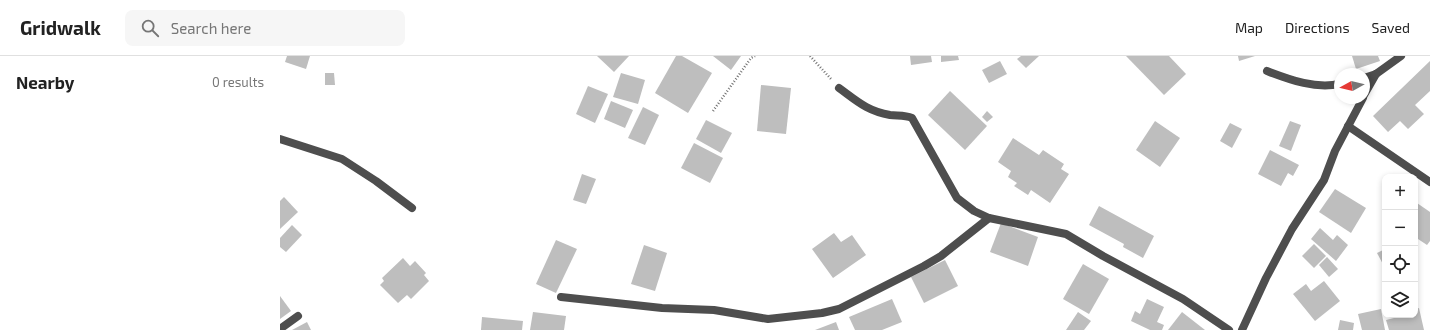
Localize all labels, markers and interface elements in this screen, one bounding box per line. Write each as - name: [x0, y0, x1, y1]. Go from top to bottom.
- search box: [125, 10, 405, 46]
- text: Gridwalk: [20, 16, 101, 39]
- icon: search: [139, 17, 161, 39]
- text: Search here: [171, 19, 251, 37]
- text: Map: [1235, 19, 1263, 36]
- text: Directions: [1285, 19, 1350, 36]
- text: Saved: [1372, 19, 1410, 36]
- north arrow: [1334, 68, 1370, 104]
- text: Nearby: [16, 72, 74, 92]
- text: 0 results: [212, 74, 264, 90]
- map controls: [1382, 174, 1418, 318]
- button: +: [1382, 174, 1418, 210]
- button: −: [1382, 210, 1418, 246]
- button: locate: [1382, 246, 1418, 282]
- button: layers: [1382, 282, 1418, 318]

